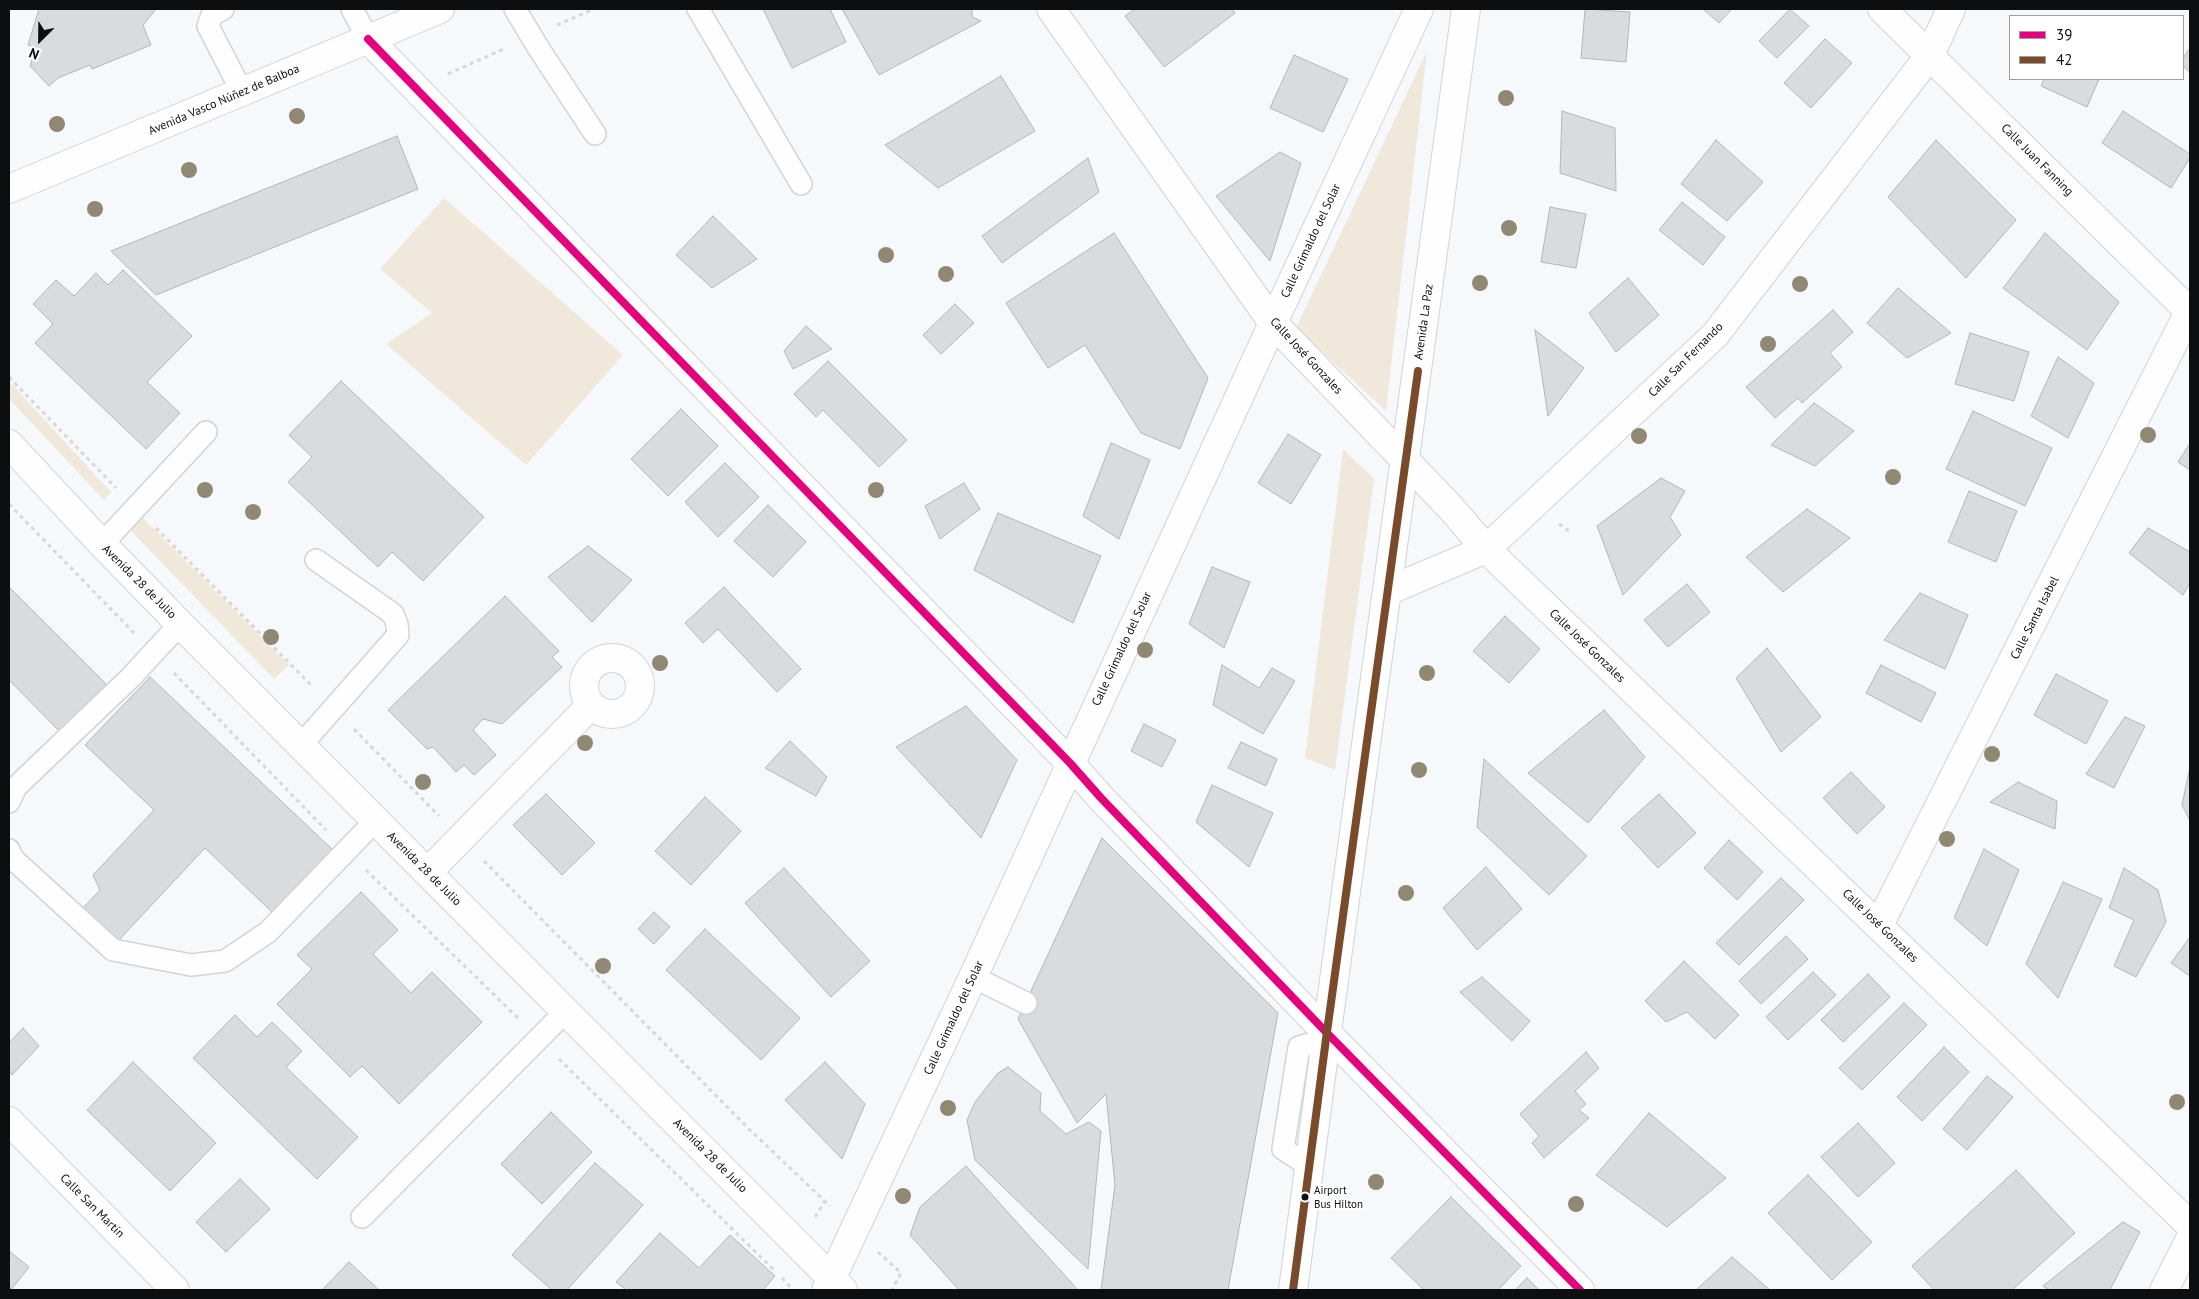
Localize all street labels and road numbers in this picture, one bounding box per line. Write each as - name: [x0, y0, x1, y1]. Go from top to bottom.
- street label: Avenida Vasco Núñez de Balboa: [146, 62, 302, 138]
- street label: Calle Juan Fanning: [1998, 121, 2076, 199]
- street label: Calle Grimaldo del Solar: [1278, 182, 1344, 300]
- street label: Avenida La Paz: [1412, 283, 1436, 361]
- street label: Calle José Gonzales: [1267, 315, 1345, 397]
- street label: Calle San Fernando: [1646, 320, 1726, 400]
- street label: Avenida 28 de Julio: [99, 542, 179, 622]
- street label: Calle Santa Isabel: [2008, 574, 2062, 662]
- street label: Calle Grimaldo del Solar: [1089, 590, 1155, 708]
- street label: Calle José Gonzales: [1546, 606, 1628, 686]
- street label: Avenida 28 de Julio: [384, 829, 464, 909]
- street label: Calle José Gonzales: [1839, 886, 1921, 966]
- street label: Calle Grimaldo del Solar: [921, 959, 987, 1077]
- street label: Avenida 28 de Julio: [670, 1116, 750, 1196]
- street label: Calle San Martín: [57, 1171, 127, 1241]

